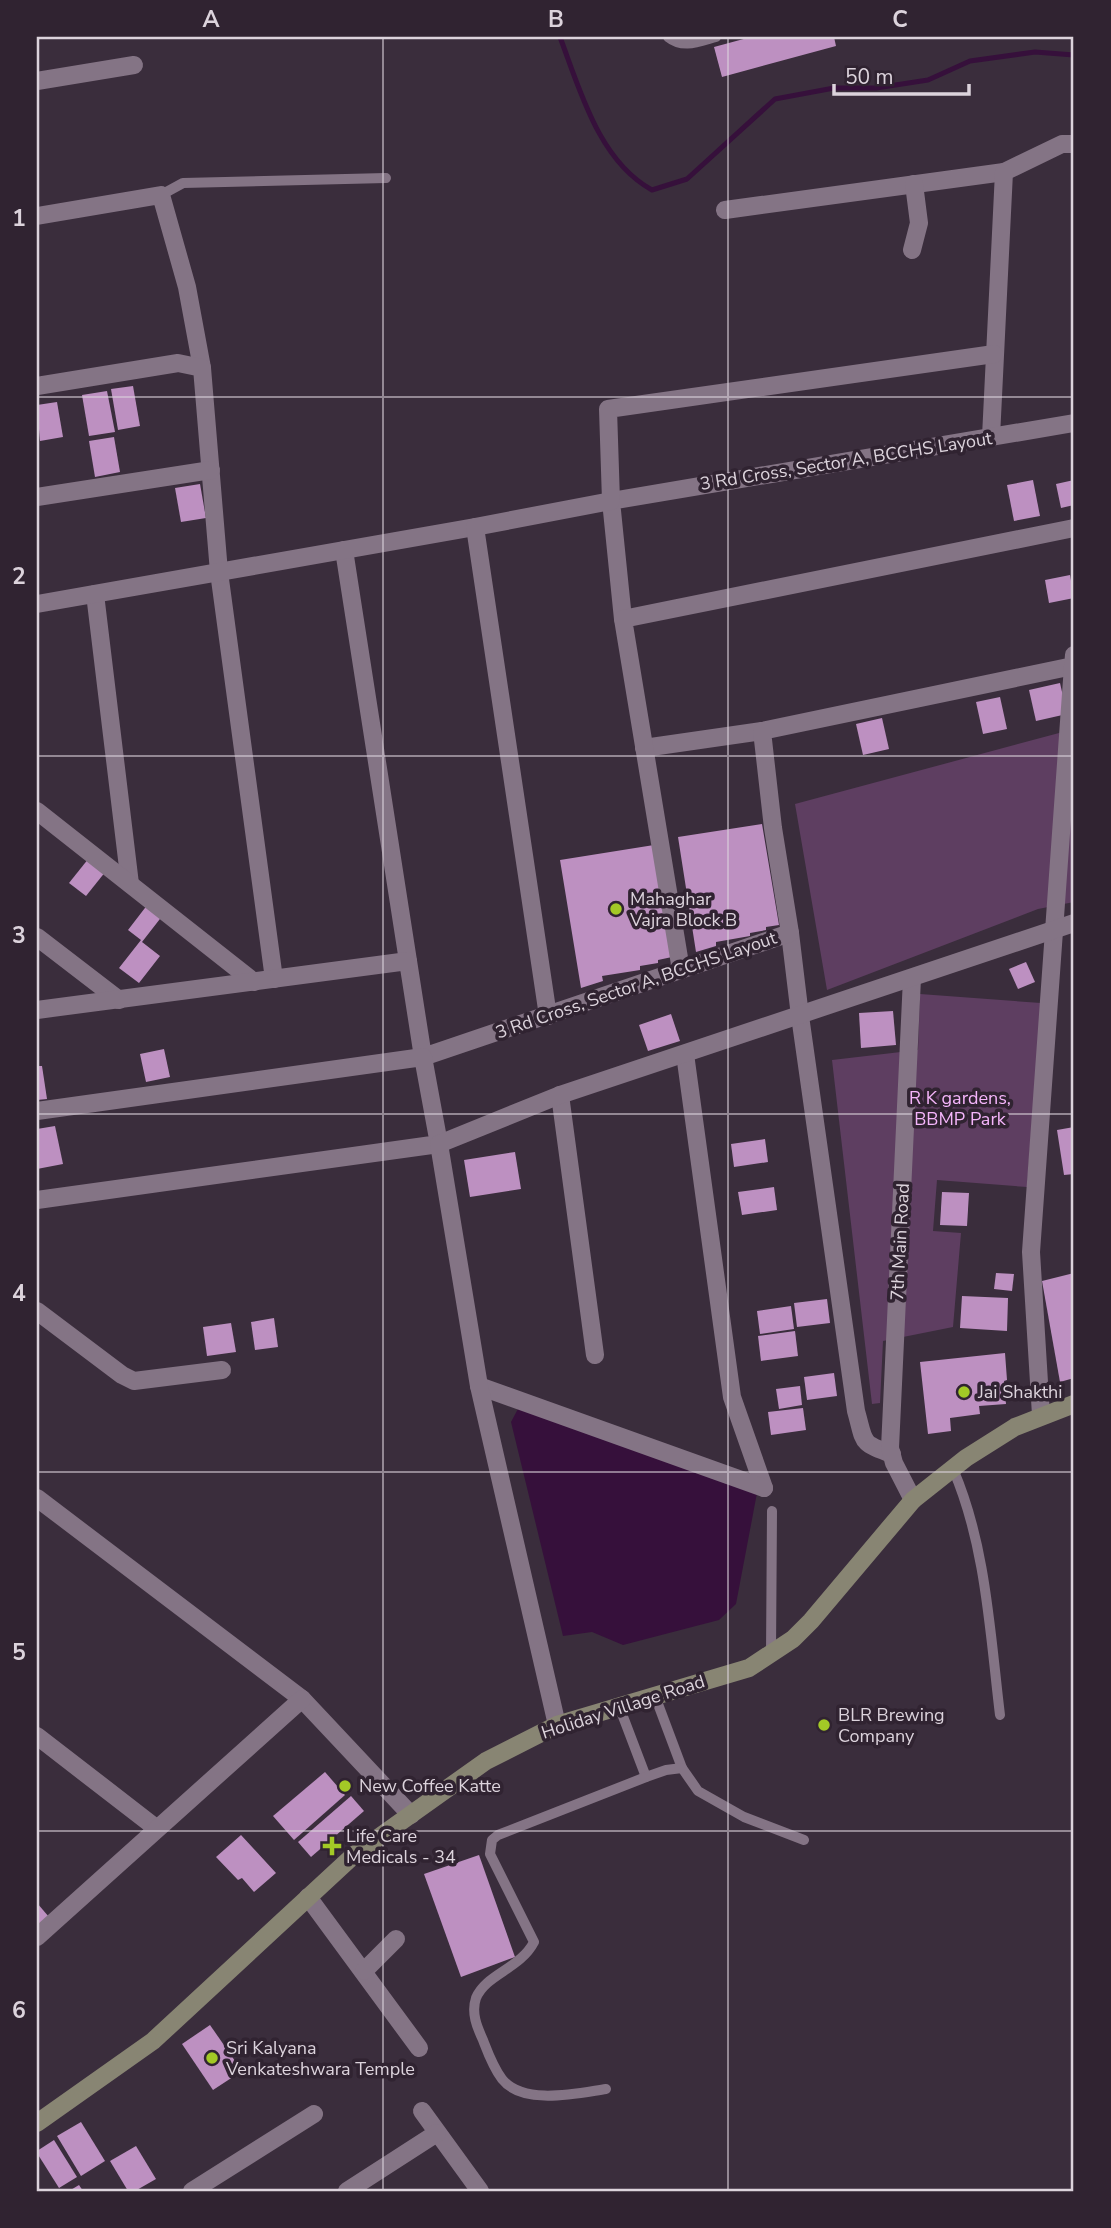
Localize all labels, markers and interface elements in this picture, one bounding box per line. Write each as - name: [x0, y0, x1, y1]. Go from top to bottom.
- text: A: [202, 4, 220, 35]
- text: B: [548, 4, 564, 35]
- text: C: [892, 4, 908, 35]
- scale bar: [834, 52, 969, 96]
- text: 50 m: [845, 63, 894, 91]
- text: 1: [12, 203, 26, 234]
- street label: 3 Rd Cross, Sector A, BCCHS Layout: [698, 426, 994, 496]
- text: 2: [12, 561, 26, 592]
- place label: Mahaghar Vajra Block B: [629, 887, 737, 932]
- marker: Mahaghar Vajra Block B: [608, 901, 624, 917]
- text: 3: [12, 920, 26, 951]
- street label: 3 Rd Cross, Sector A, BCCHS Layout: [492, 925, 780, 1044]
- park label: R K gardens, BBMP Park: [909, 1086, 1011, 1131]
- street label: 7th Main Road: [885, 1183, 915, 1301]
- text: 4: [12, 1278, 26, 1309]
- place label: Jai Shakthi: [977, 1380, 1063, 1404]
- marker: Jai Shakthi: [956, 1384, 972, 1400]
- text: 5: [12, 1637, 26, 1668]
- street label: Holiday Village Road: [538, 1669, 708, 1745]
- place label: BLR Brewing Company: [838, 1703, 945, 1748]
- marker: BLR Brewing Company: [816, 1717, 832, 1733]
- place label: New Coffee Katte: [359, 1774, 501, 1798]
- marker: New Coffee Katte: [337, 1778, 353, 1794]
- place label: Life Care Medicals - 34: [346, 1824, 456, 1869]
- marker: Life Care Medicals - 34: [324, 1838, 340, 1854]
- text: 6: [12, 1995, 26, 2026]
- place label: Sri Kalyana Venkateshwara Temple: [225, 2036, 415, 2081]
- marker: Sri Kalyana Venkateshwara Temple: [204, 2050, 220, 2066]

